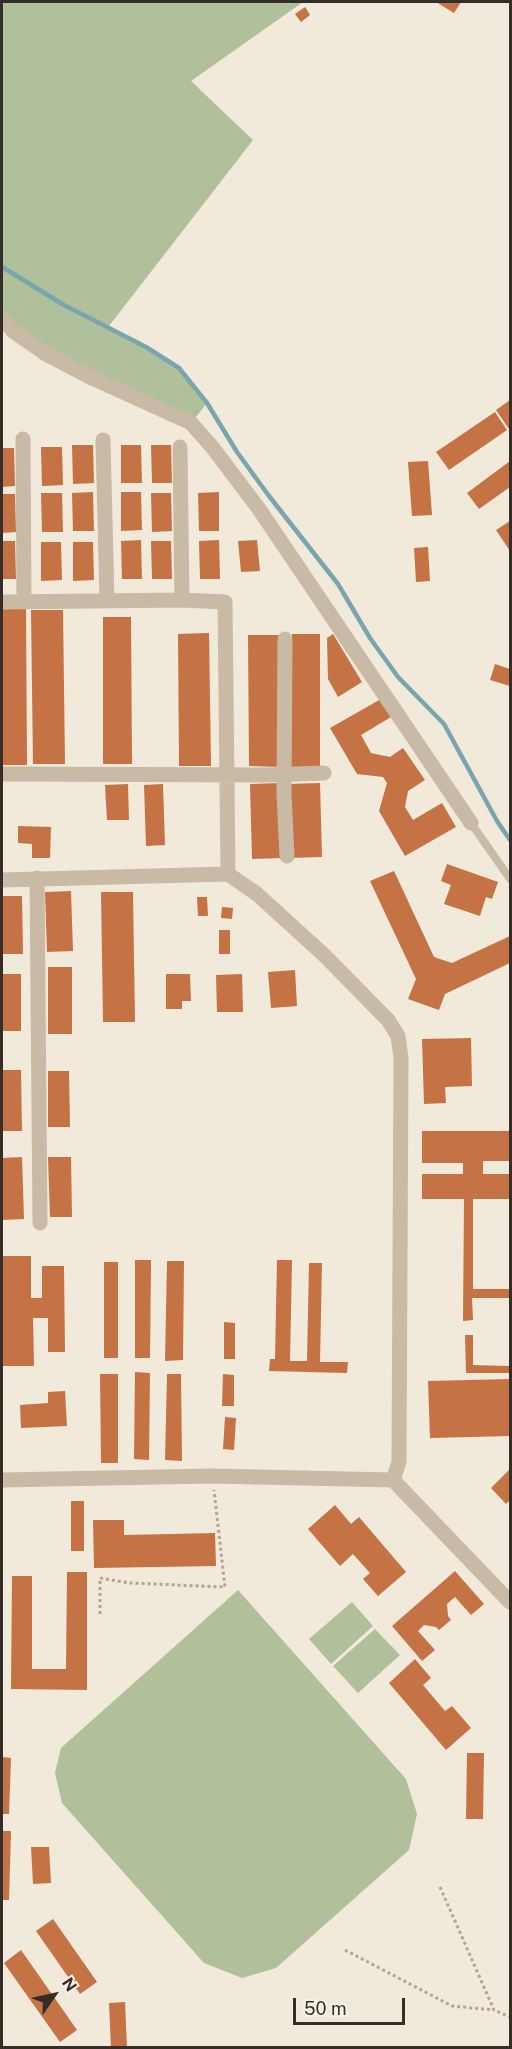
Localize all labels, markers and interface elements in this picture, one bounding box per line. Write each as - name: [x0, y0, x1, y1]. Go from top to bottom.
- north arrow: [24, 1965, 84, 2025]
- text: N: [58, 1974, 81, 1995]
- scale bar: [296, 1986, 408, 2024]
- text: 50 m: [304, 1998, 347, 2019]

